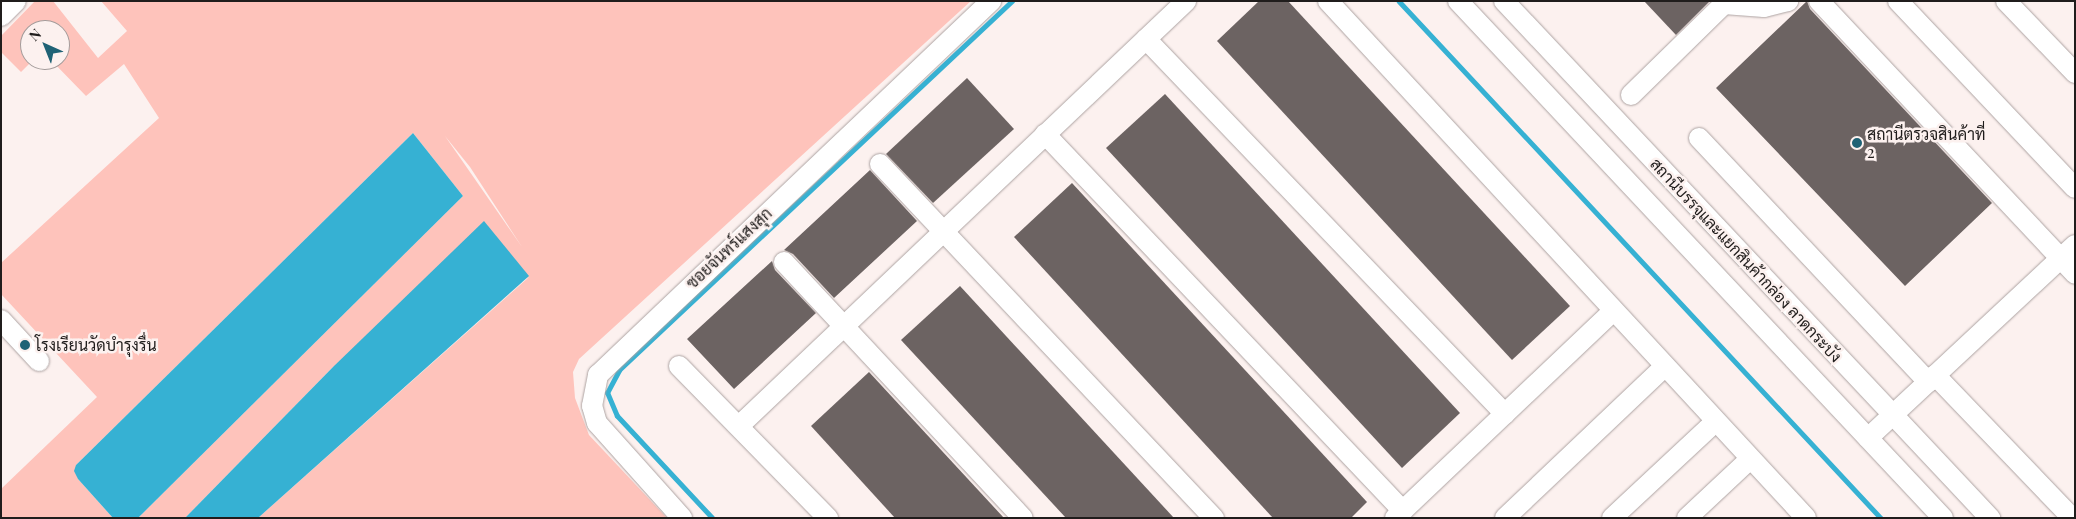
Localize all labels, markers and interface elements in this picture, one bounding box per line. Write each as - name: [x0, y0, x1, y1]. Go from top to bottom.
- north arrow: [20, 20, 70, 70]
- text: N: [25, 24, 45, 45]
- place label: สถานีตรวจสินค้าที่ 2: [1867, 124, 1985, 162]
- marker: สถานีตรวจสินค้าที่ 2: [1851, 137, 1863, 149]
- street label: สถานีบรรจุและแยกสินค้ากล่อง ลาดกระบัง: [1646, 154, 1846, 366]
- street label: ซอยจันทร์แสงสุก: [682, 203, 776, 293]
- place label: โรงเรียนวัดบำรุงรื่น: [35, 335, 157, 355]
- marker: โรงเรียนวัดบำรุงรื่น: [19, 339, 31, 351]

